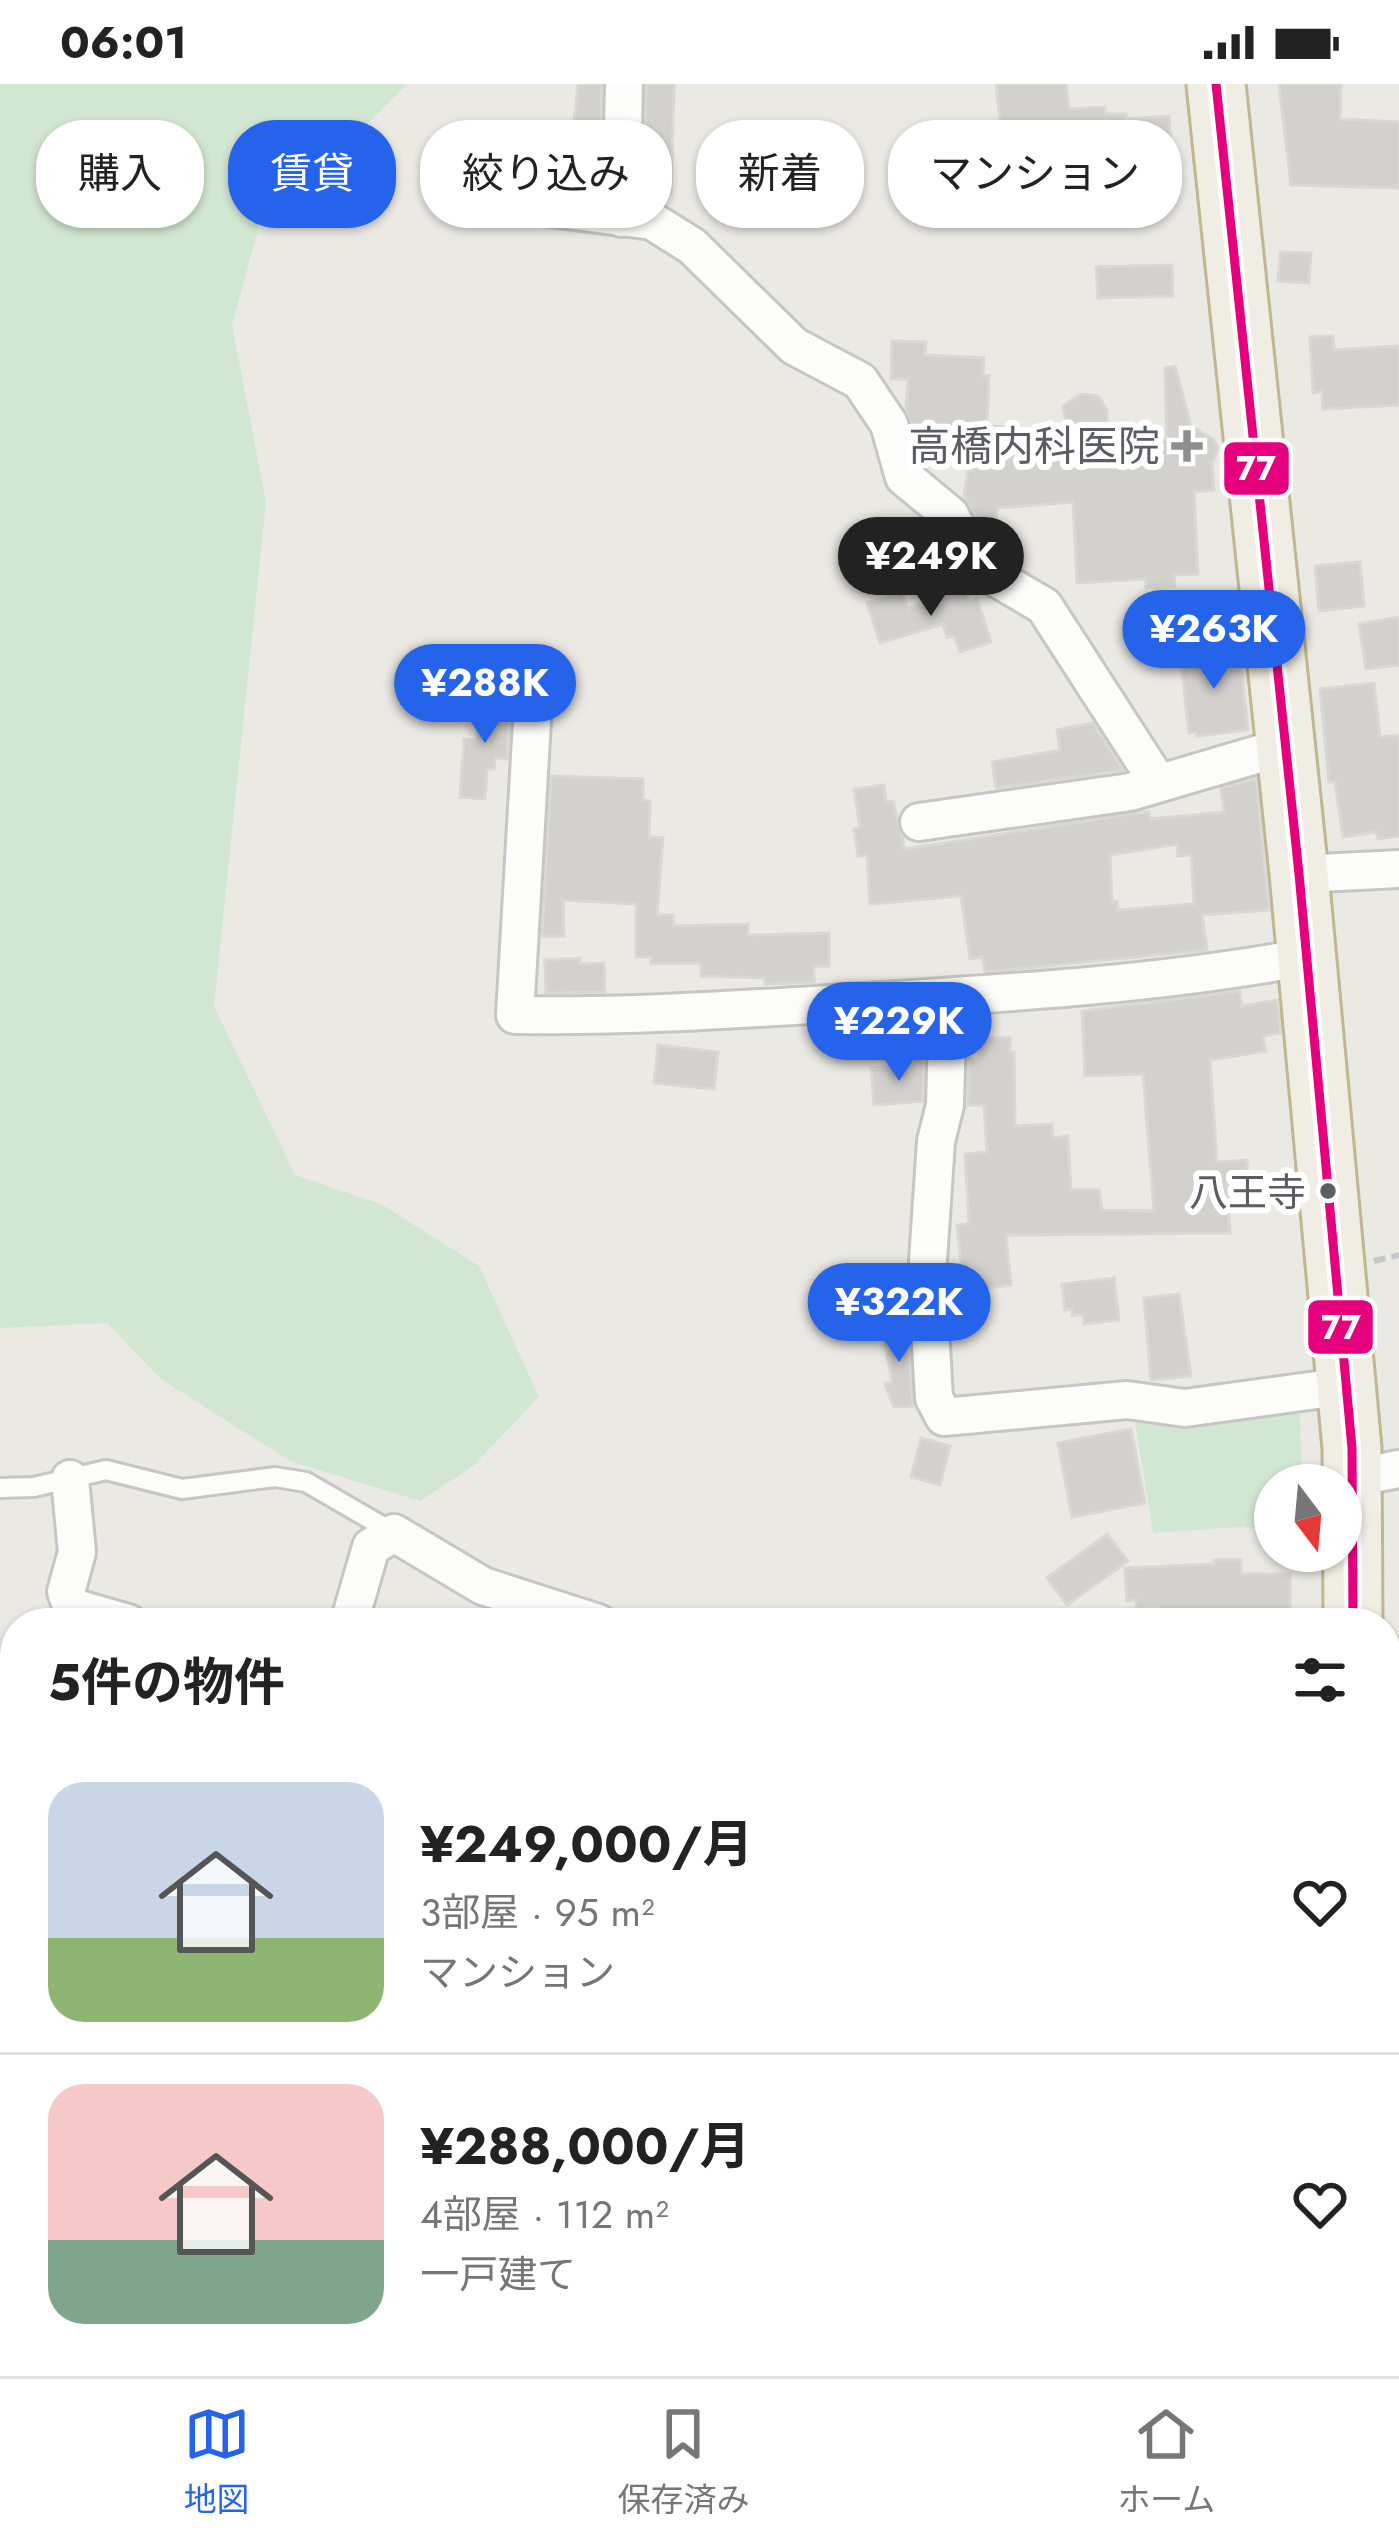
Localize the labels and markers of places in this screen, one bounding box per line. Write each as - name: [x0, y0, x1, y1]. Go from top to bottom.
- place label: 高橋内科医院: [908, 416, 1160, 477]
- marker: 高橋内科医院: [1171, 430, 1203, 462]
- pin: ¥249K: [847, 517, 1015, 619]
- pin: ¥263K: [1130, 590, 1298, 692]
- pin: ¥288K: [401, 644, 569, 746]
- pin: ¥229K: [815, 982, 983, 1084]
- place label: 八王寺: [1189, 1164, 1306, 1221]
- marker: 八王寺: [1317, 1180, 1339, 1202]
- pin: ¥322K: [815, 1263, 983, 1365]

